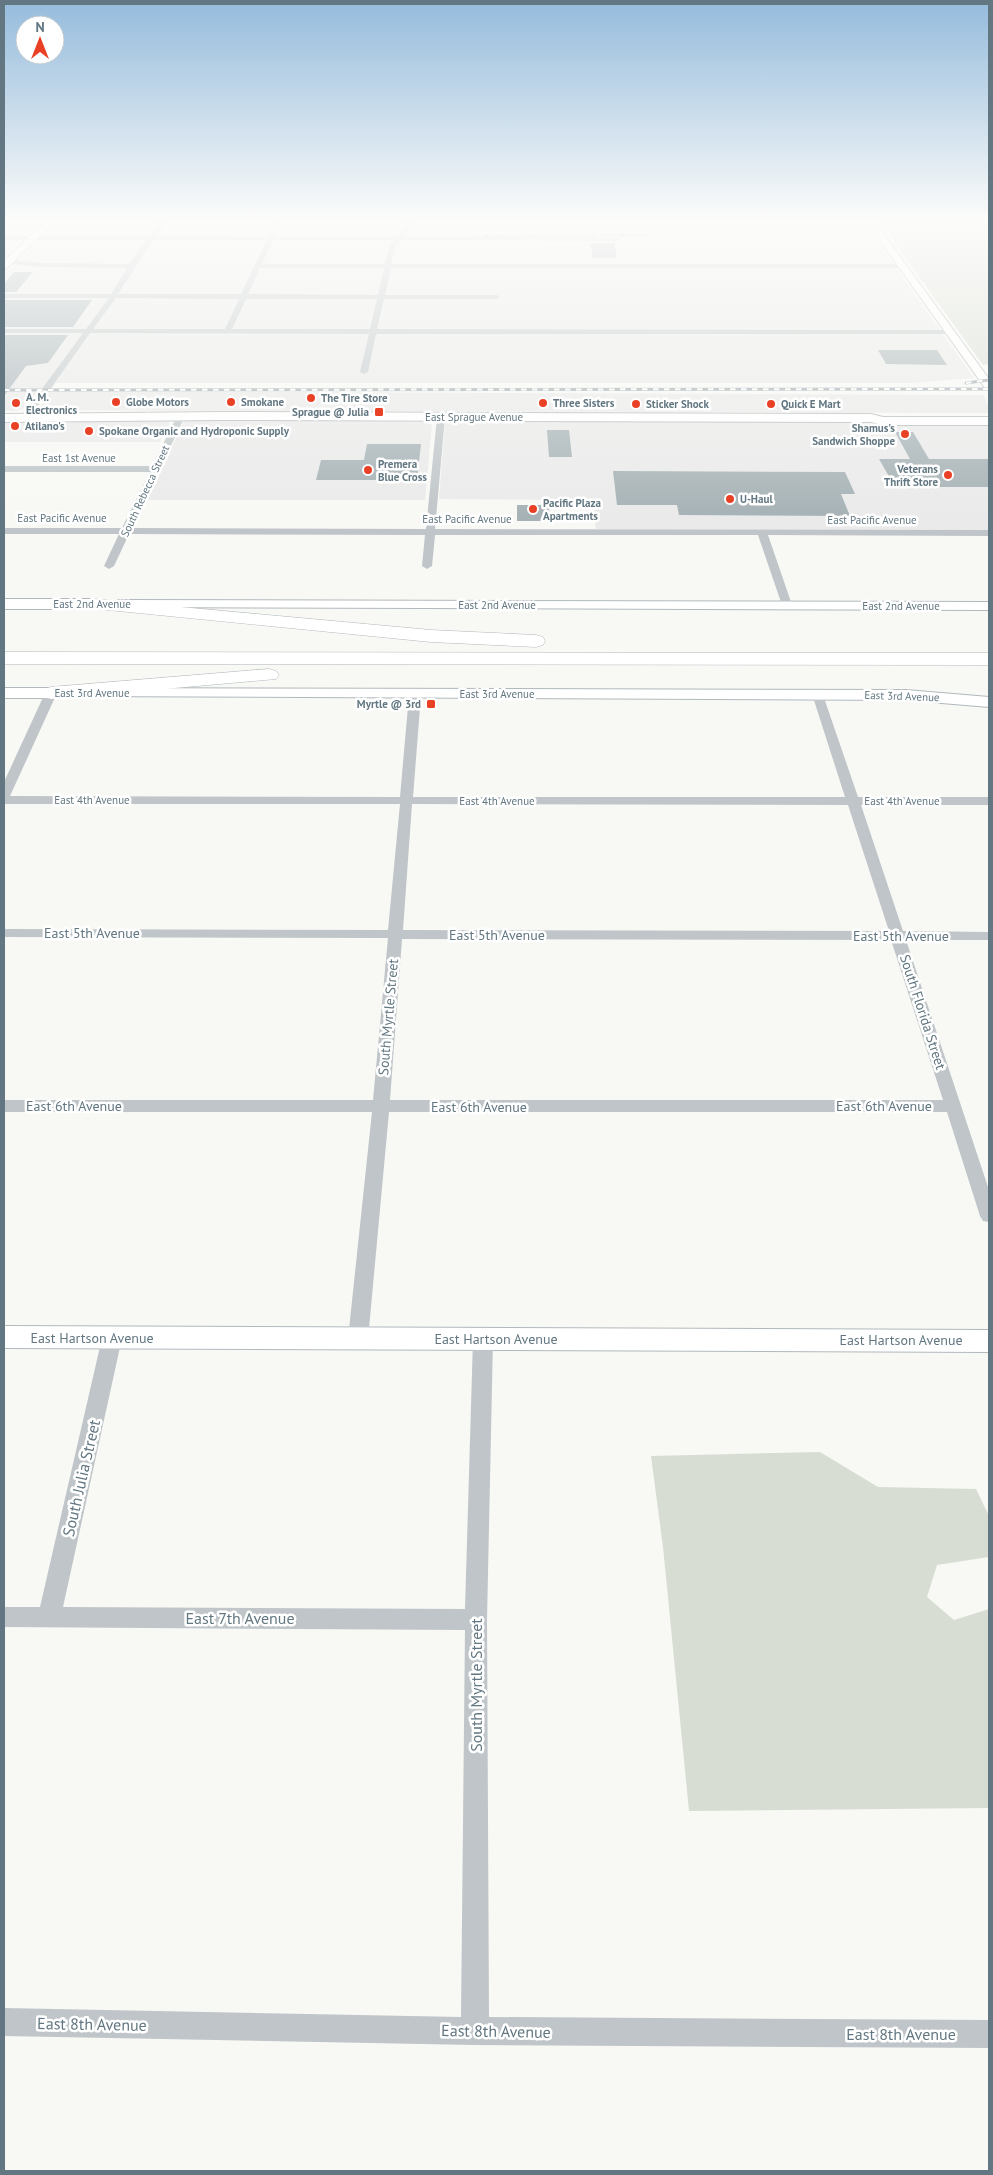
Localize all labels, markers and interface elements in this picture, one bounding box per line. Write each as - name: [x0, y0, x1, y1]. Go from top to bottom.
- north arrow: [15, 15, 65, 65]
- text: N: [35, 18, 45, 36]
- place label: A. M. Electronics: [26, 390, 78, 417]
- place label: The Tire Store: [321, 391, 388, 405]
- marker: The Tire Store: [305, 392, 317, 404]
- place label: Globe Motors: [126, 395, 189, 409]
- place label: Smokane: [241, 395, 284, 409]
- marker: Globe Motors: [110, 396, 122, 408]
- marker: Smokane: [225, 396, 237, 408]
- place label: Three Sisters: [553, 396, 615, 410]
- marker: A. M. Electronics: [10, 397, 22, 409]
- marker: Three Sisters: [537, 397, 549, 409]
- place label: Sticker Shock: [646, 397, 709, 411]
- place label: Quick E Mart: [781, 397, 841, 411]
- marker: Sticker Shock: [630, 398, 642, 410]
- marker: Quick E Mart: [765, 398, 777, 410]
- place label: Sprague @ Julia: [292, 405, 369, 419]
- marker: Sprague @ Julia: [373, 406, 385, 418]
- street label: East Sprague Avenue: [425, 410, 523, 424]
- place label: Atilano's: [25, 419, 65, 433]
- marker: Atilano's: [9, 420, 21, 432]
- place label: Shamus's Sandwich Shoppe: [812, 421, 895, 448]
- place label: Spokane Organic and Hydroponic Supply: [99, 424, 290, 438]
- marker: Spokane Organic and Hydroponic Supply: [83, 425, 95, 437]
- marker: Shamus's Sandwich Shoppe: [899, 428, 911, 440]
- street label: South Rebecca Street: [118, 443, 172, 539]
- street label: East 1st Avenue: [42, 451, 116, 465]
- place label: Premera Blue Cross: [378, 457, 427, 484]
- place label: Veterans Thrift Store: [884, 462, 938, 489]
- marker: Premera Blue Cross: [362, 464, 374, 476]
- marker: Veterans Thrift Store: [942, 469, 954, 481]
- place label: U-Haul: [740, 492, 773, 506]
- marker: U-Haul: [724, 493, 736, 505]
- place label: Pacific Plaza Apartments: [543, 496, 601, 523]
- marker: Pacific Plaza Apartments: [527, 503, 539, 515]
- street label: East Pacific Avenue: [17, 511, 107, 525]
- street label: East Pacific Avenue: [422, 512, 512, 526]
- street label: East Pacific Avenue: [827, 513, 917, 527]
- street label: East 2nd Avenue: [53, 597, 131, 611]
- street label: East 2nd Avenue: [458, 598, 536, 612]
- street label: East 2nd Avenue: [862, 599, 940, 613]
- street label: East 3rd Avenue: [54, 686, 130, 700]
- street label: East 3rd Avenue: [459, 687, 535, 701]
- street label: East 3rd Avenue: [864, 688, 940, 704]
- place label: Myrtle @ 3rd: [357, 697, 421, 711]
- marker: Myrtle @ 3rd: [425, 698, 437, 710]
- street label: East 4th Avenue: [54, 793, 130, 807]
- street label: East 4th Avenue: [459, 794, 535, 808]
- street label: East 4th Avenue: [864, 794, 940, 808]
- street label: East 5th Avenue: [44, 924, 140, 942]
- street label: East 5th Avenue: [449, 926, 545, 944]
- street label: East 5th Avenue: [853, 927, 949, 945]
- street label: South Florida Street: [896, 952, 950, 1072]
- street label: South Myrtle Street: [374, 958, 402, 1076]
- street label: East 6th Avenue: [26, 1097, 122, 1115]
- street label: East 6th Avenue: [836, 1097, 932, 1115]
- street label: East 6th Avenue: [431, 1098, 527, 1116]
- street label: East Hartson Avenue: [30, 1329, 154, 1347]
- street label: East Hartson Avenue: [434, 1330, 558, 1348]
- street label: East Hartson Avenue: [839, 1331, 963, 1349]
- street label: South Julia Street: [58, 1417, 104, 1538]
- street label: East 7th Avenue: [185, 1608, 295, 1628]
- street label: South Myrtle Street: [466, 1618, 486, 1752]
- street label: East 8th Avenue: [37, 2013, 147, 2035]
- street label: East 8th Avenue: [441, 2020, 551, 2042]
- street label: East 8th Avenue: [846, 2024, 956, 2044]

